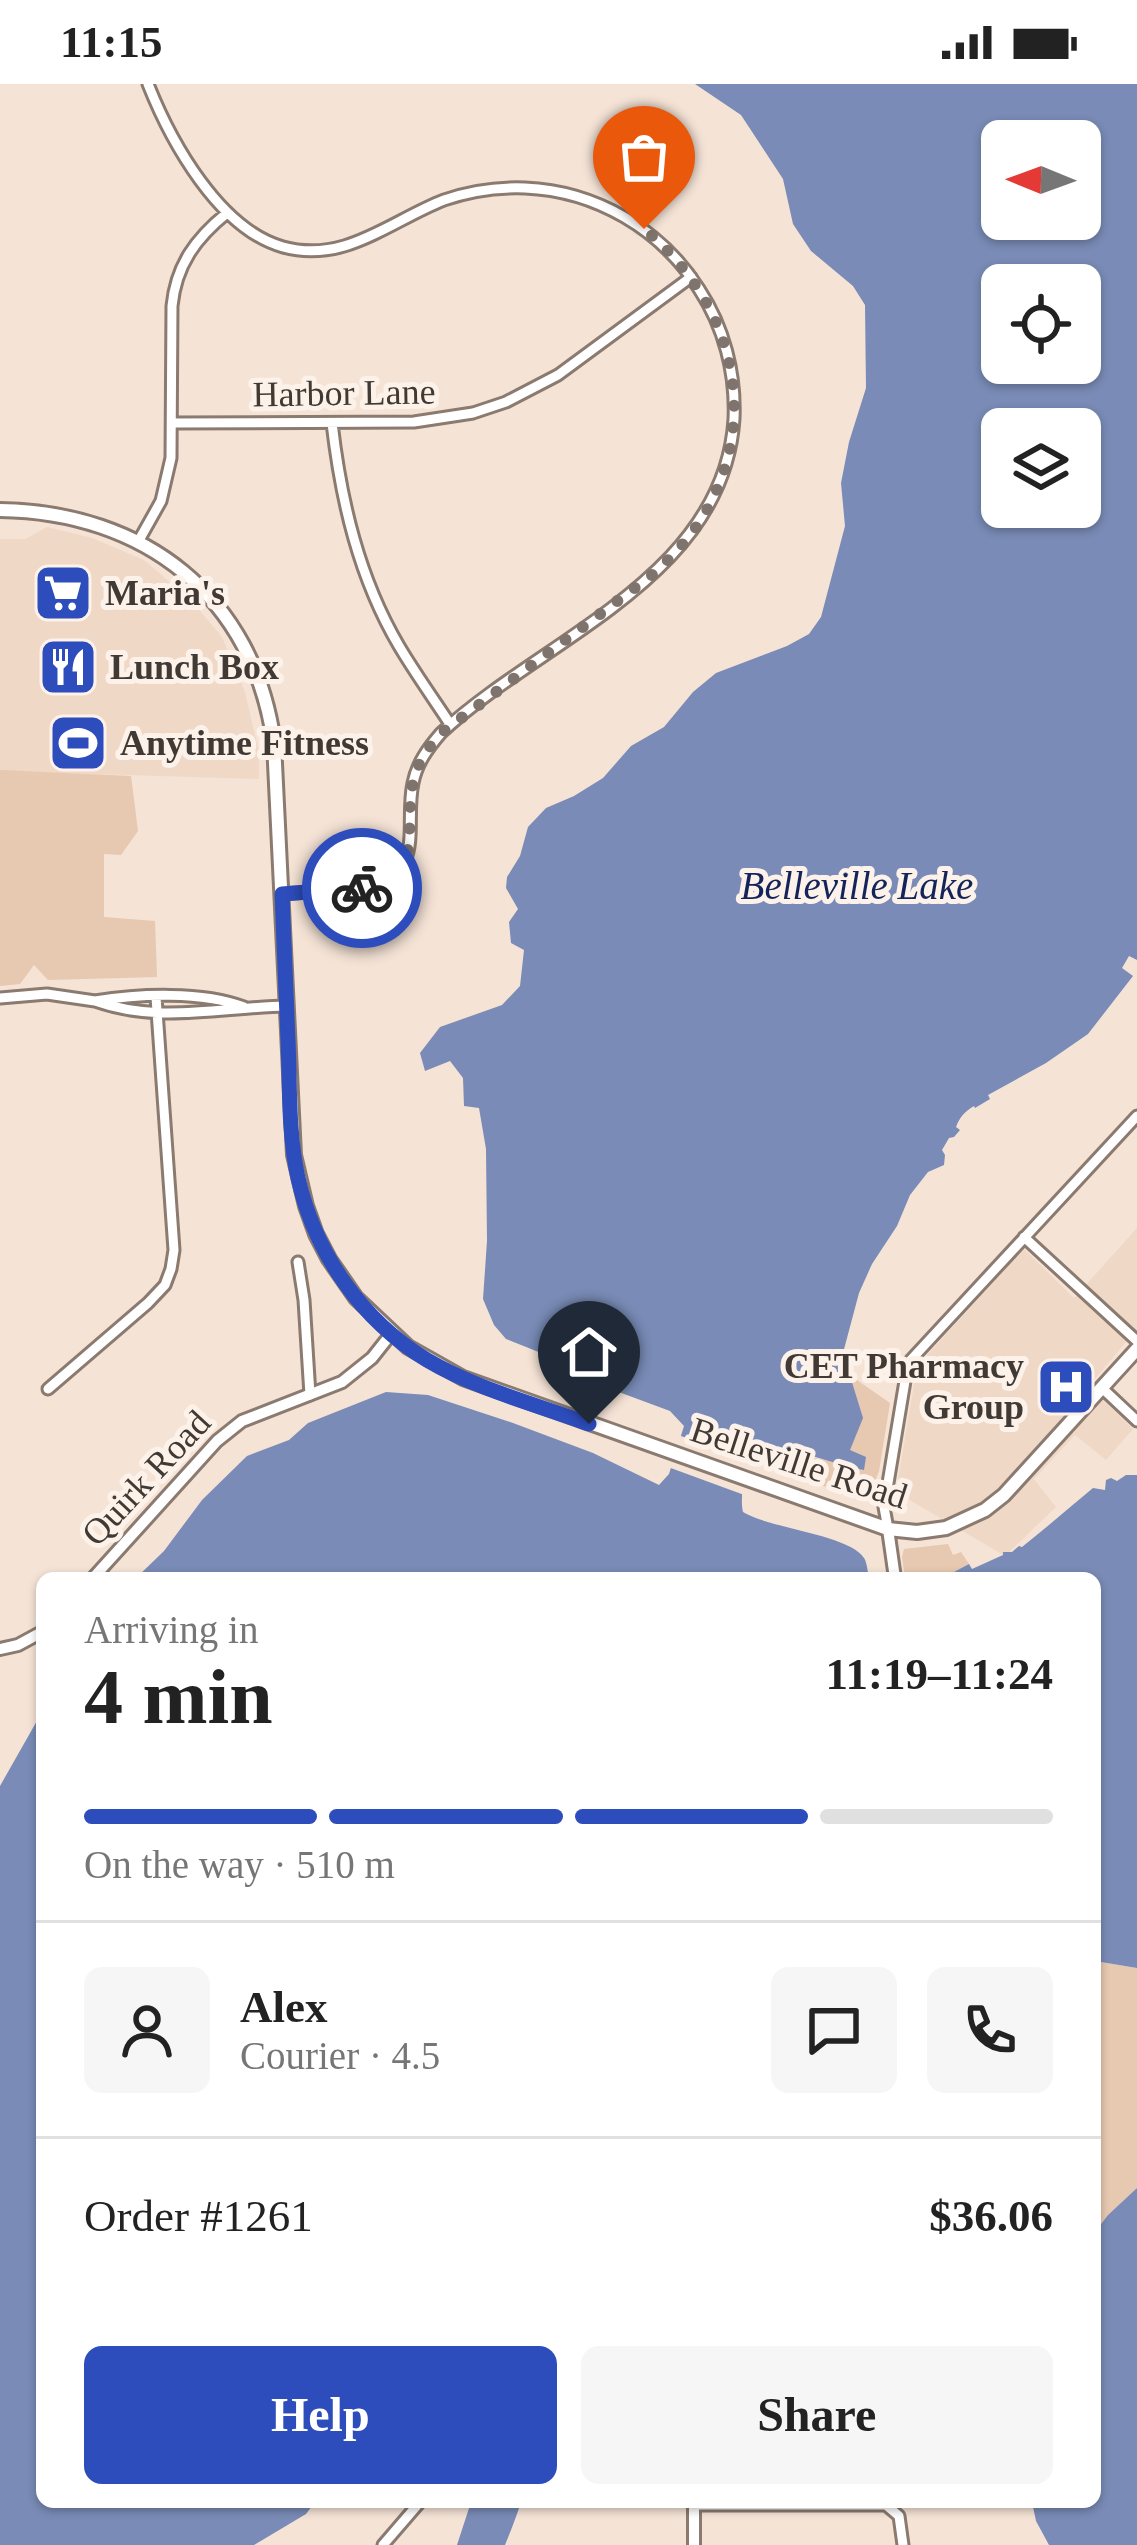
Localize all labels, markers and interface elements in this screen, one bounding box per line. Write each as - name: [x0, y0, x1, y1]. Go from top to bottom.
- text: 11:15: [60, 17, 163, 67]
- pin: [593, 106, 695, 229]
- north arrow: [981, 120, 1101, 240]
- map controls: [981, 120, 1101, 528]
- icon: bag: [611, 124, 677, 190]
- button: locate: [981, 264, 1101, 384]
- street label: Harbor Lane: [252, 371, 436, 415]
- button: layers: [981, 408, 1101, 528]
- supermarket icon: Maria's: [32, 562, 94, 624]
- place label: Maria's: [105, 573, 225, 613]
- restaurant icon: Lunch Box: [37, 636, 99, 698]
- place label: Lunch Box: [110, 647, 279, 687]
- sports icon: Anytime Fitness: [47, 712, 109, 774]
- place label: Anytime Fitness: [120, 723, 369, 763]
- courier: [302, 828, 422, 948]
- icon: bike: [329, 855, 395, 921]
- water label: Belleville Lake: [741, 864, 973, 907]
- pin: [538, 1301, 640, 1424]
- icon: home: [556, 1319, 622, 1385]
- place label: CET Pharmacy Group: [784, 1346, 1024, 1427]
- hospital icon: CET Pharmacy Group: [1035, 1356, 1097, 1418]
- street label: Quirk Road: [74, 1403, 218, 1553]
- street label: Belleville Road: [686, 1409, 912, 1517]
- text: Arriving in: [84, 1608, 258, 1651]
- text: 11:19–11:24: [825, 1649, 1053, 1699]
- text: 4 min: [84, 1653, 273, 1740]
- text: On the way · 510 m: [84, 1843, 395, 1886]
- button: person: [84, 1967, 210, 2093]
- button: chat: [771, 1967, 897, 2093]
- button: phone: [927, 1967, 1053, 2093]
- text: Alex: [240, 1982, 327, 2032]
- text: Courier · 4.5: [240, 2034, 440, 2077]
- text: Order #1261: [84, 2191, 313, 2241]
- text: $36.06: [929, 2191, 1053, 2241]
- button: Help: [84, 2346, 557, 2484]
- button: Share: [581, 2346, 1053, 2484]

